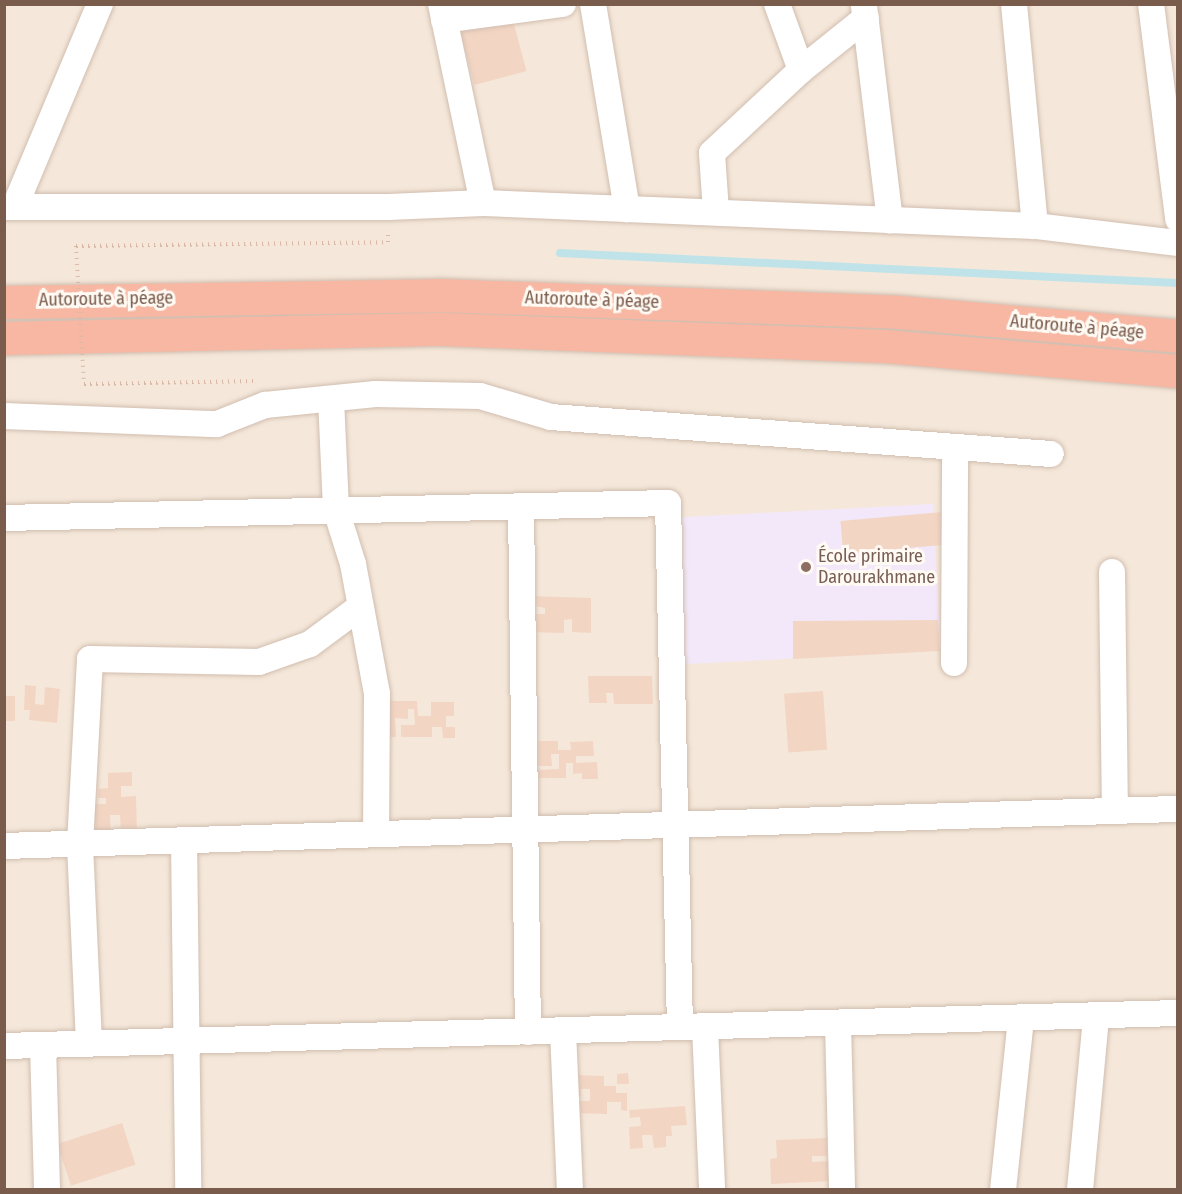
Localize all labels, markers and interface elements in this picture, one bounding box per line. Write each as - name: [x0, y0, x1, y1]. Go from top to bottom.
- street label: Autoroute à péage: [39, 287, 173, 311]
- street label: Autoroute à péage: [524, 287, 660, 313]
- street label: Autoroute à péage: [1009, 310, 1145, 344]
- place label: École primaire Darourakhmane: [818, 546, 935, 588]
- marker: École primaire Darourakhmane: [799, 560, 813, 574]

